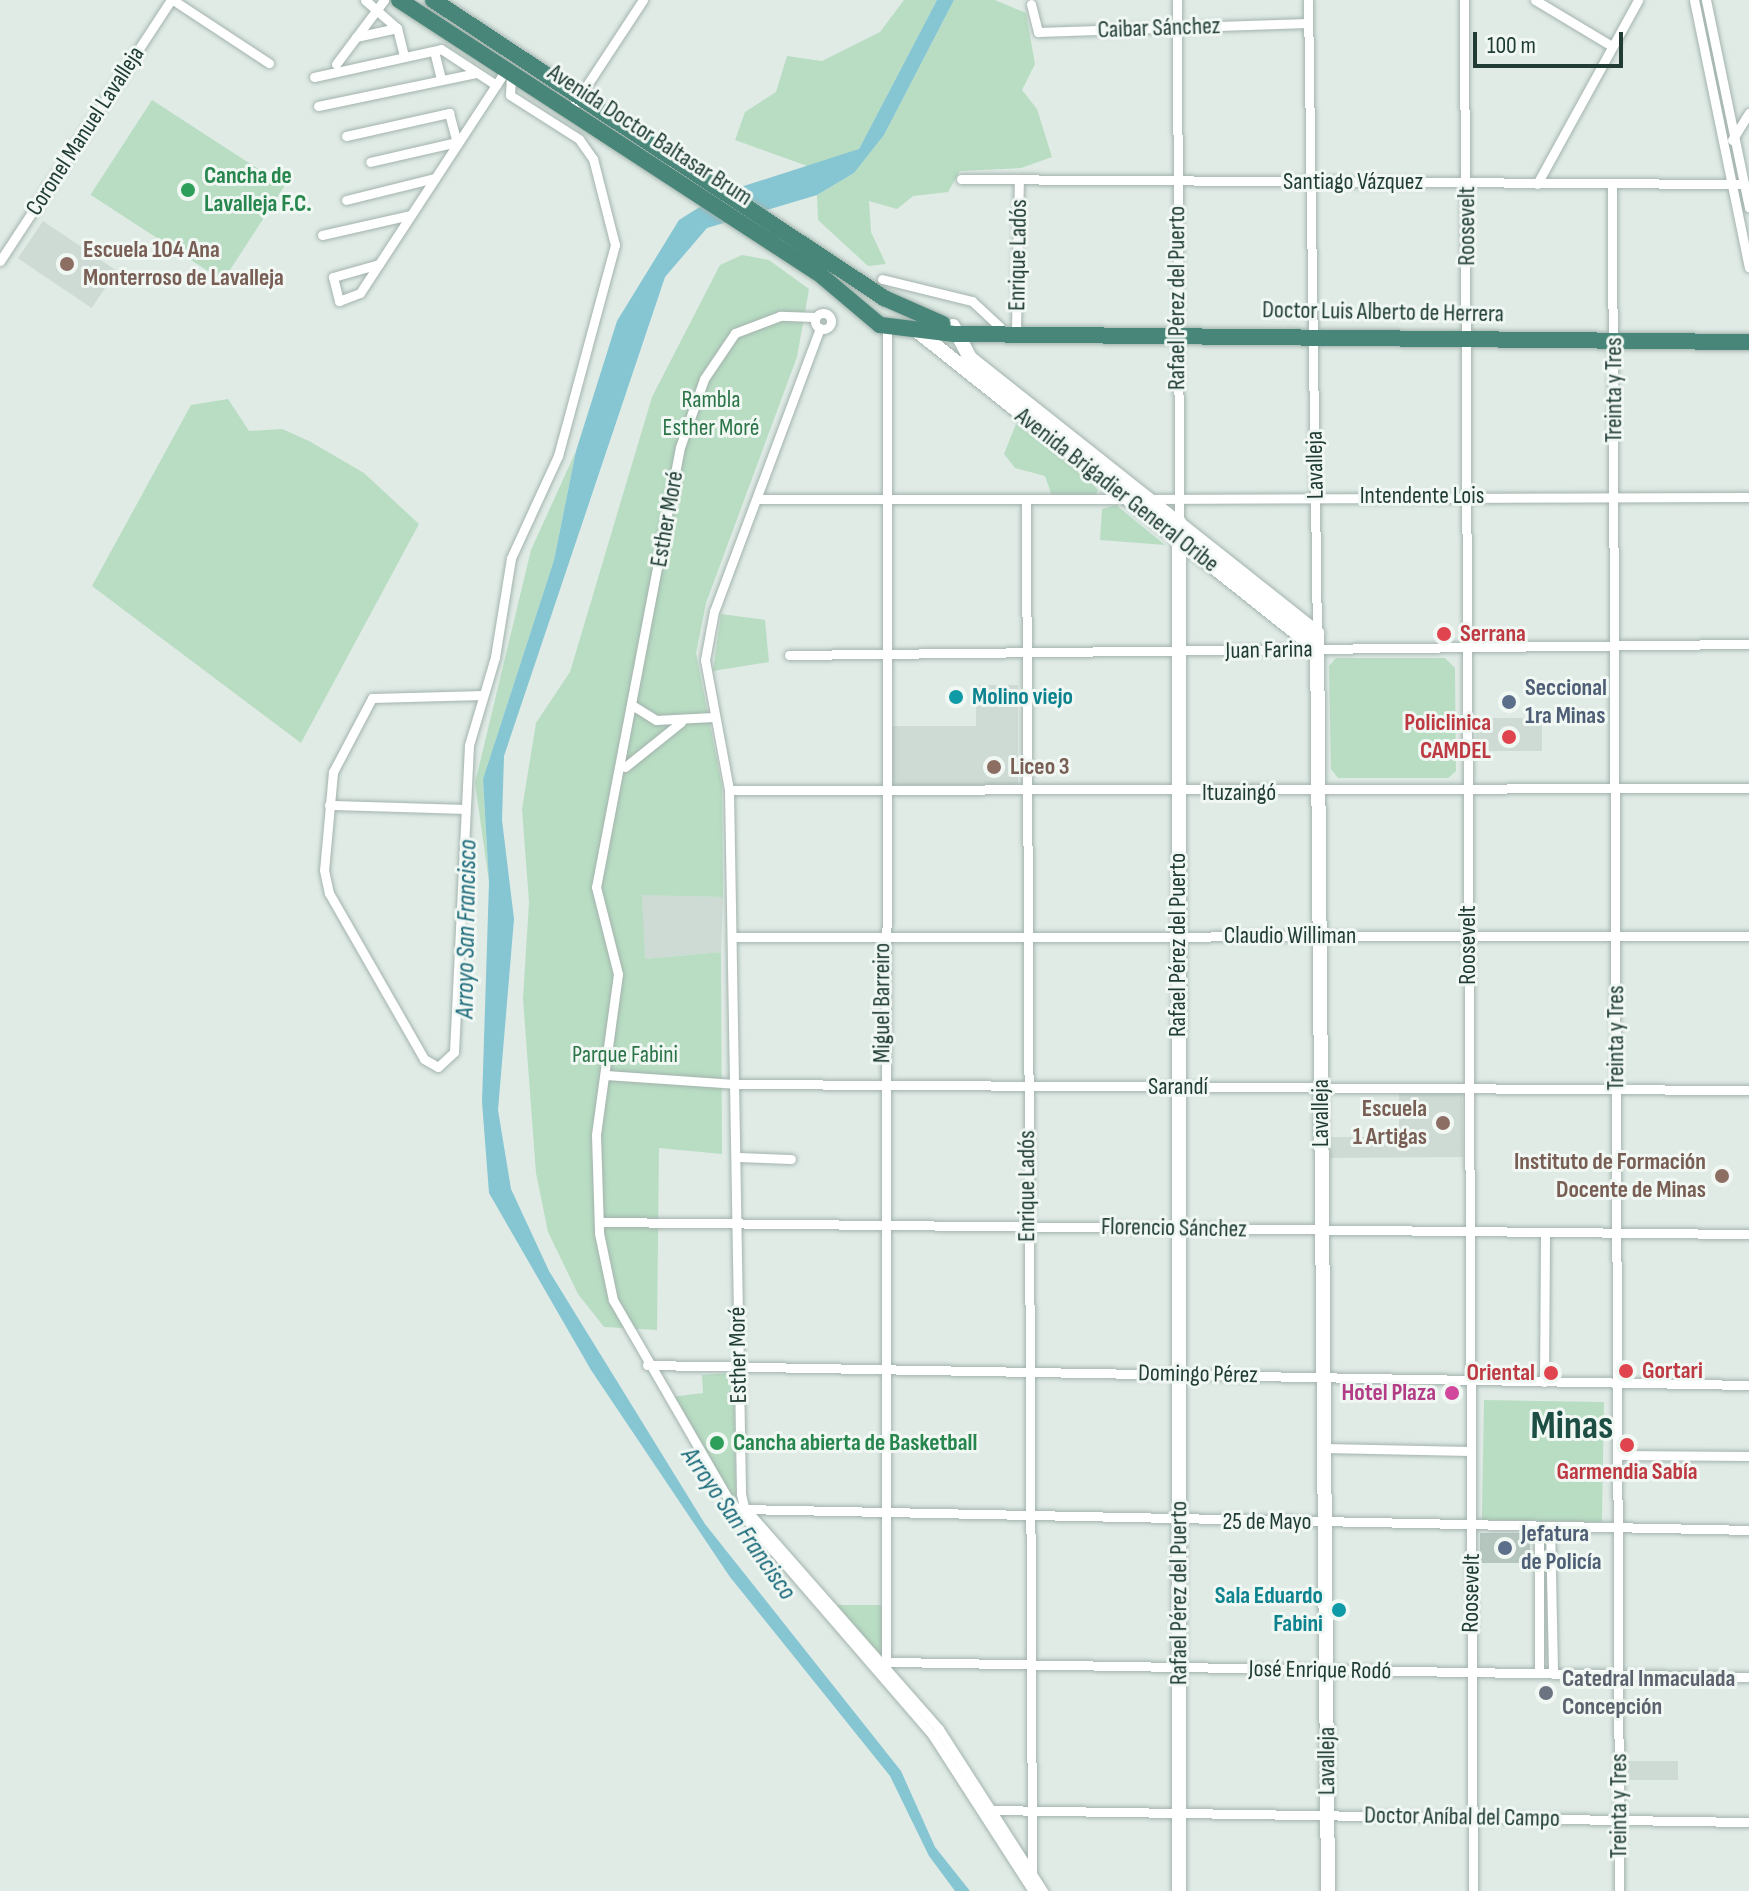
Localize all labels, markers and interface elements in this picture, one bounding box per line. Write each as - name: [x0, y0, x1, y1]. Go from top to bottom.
- street label: Caibar Sánchez: [1097, 11, 1221, 45]
- scale bar: [1477, 16, 1627, 66]
- text: 100 m: [1487, 31, 1536, 60]
- street label: Coronel Manuel Lavalleja: [20, 41, 150, 221]
- street label: Avenida Doctor Baltasar Brum: [542, 58, 758, 212]
- place label: Cancha de Lavalleja F.C.: [204, 162, 312, 218]
- street label: Santiago Vázquez: [1283, 168, 1423, 196]
- marker: Cancha de Lavalleja F.C.: [179, 181, 197, 199]
- street label: Roosevelt: [1453, 186, 1481, 266]
- street label: Enrique Ladós: [1003, 199, 1033, 311]
- street label: Rafael Pérez del Puerto: [1163, 206, 1191, 390]
- place label: Escuela 104 Ana Monterroso de Lavalleja: [83, 236, 284, 292]
- marker: Escuela 104 Ana Monterroso de Lavalleja: [58, 255, 76, 273]
- street label: Doctor Luis Alberto de Herrera: [1262, 295, 1504, 329]
- street label: Treinta y Tres: [1600, 337, 1628, 443]
- park label: Rambla Esther Moré: [663, 386, 759, 442]
- street label: Avenida Brigadier General Oribe: [1010, 402, 1224, 578]
- street label: Lavalleja: [1300, 431, 1330, 499]
- street label: Esther Moré: [644, 469, 690, 569]
- street label: Intendente Lois: [1360, 482, 1484, 510]
- place label: Serrana: [1460, 620, 1526, 648]
- marker: Serrana: [1435, 625, 1453, 643]
- street label: Juan Farina: [1225, 635, 1313, 665]
- place label: Seccional 1ra Minas: [1525, 674, 1607, 730]
- place label: Molino viejo: [972, 683, 1073, 711]
- marker: Molino viejo: [947, 688, 965, 706]
- marker: Seccional 1ra Minas: [1500, 693, 1518, 711]
- place label: Policlinica CAMDEL: [1404, 709, 1491, 765]
- marker: Policlinica CAMDEL: [1498, 726, 1520, 748]
- place label: Liceo 3: [1010, 753, 1070, 781]
- marker: Liceo 3: [985, 758, 1003, 776]
- street label: Ituzaingó: [1202, 779, 1276, 807]
- water label: Arroyo San Francisco: [450, 839, 484, 1019]
- street label: Rafael Pérez del Puerto: [1164, 853, 1192, 1037]
- street label: Roosevelt: [1454, 905, 1482, 985]
- street label: Claudio Williman: [1224, 922, 1356, 950]
- street label: Miguel Barreiro: [868, 943, 896, 1063]
- street label: Treinta y Tres: [1602, 985, 1630, 1091]
- park label: Parque Fabini: [572, 1041, 678, 1069]
- street label: Sarandí: [1148, 1073, 1208, 1101]
- street label: Lavalleja: [1307, 1079, 1335, 1147]
- place label: Escuela 1 Artigas: [1353, 1095, 1427, 1151]
- marker: Escuela 1 Artigas: [1434, 1114, 1452, 1132]
- street label: Enrique Ladós: [1013, 1130, 1041, 1242]
- place label: Instituto de Formación Docente de Minas: [1514, 1148, 1706, 1204]
- marker: Instituto de Formación Docente de Minas: [1713, 1167, 1731, 1185]
- street label: Florencio Sánchez: [1101, 1212, 1247, 1244]
- street label: Esther Moré: [723, 1306, 753, 1404]
- place label: Gortari: [1642, 1357, 1703, 1385]
- street label: Domingo Pérez: [1138, 1359, 1258, 1389]
- place label: Oriental: [1467, 1359, 1535, 1387]
- marker: Gortari: [1617, 1362, 1635, 1380]
- marker: Oriental: [1542, 1364, 1560, 1382]
- place label: Hotel Plaza: [1341, 1379, 1436, 1407]
- marker: Hotel Plaza: [1443, 1384, 1461, 1402]
- district label: Minas: [1531, 1402, 1613, 1450]
- place label: Cancha abierta de Basketball: [733, 1429, 977, 1457]
- marker: Cancha abierta de Basketball: [708, 1434, 726, 1452]
- marker: Garmendia Sabía: [1618, 1436, 1636, 1454]
- water label: Arroyo San Francisco: [674, 1442, 802, 1606]
- place label: Garmendia Sabía: [1556, 1458, 1698, 1486]
- street label: Rafael Pérez del Puerto: [1165, 1501, 1193, 1685]
- street label: 25 de Mayo: [1222, 1508, 1312, 1536]
- place label: Jefatura de Policía: [1521, 1520, 1602, 1576]
- marker: Jefatura de Policía: [1496, 1539, 1514, 1557]
- street label: Roosevelt: [1456, 1553, 1486, 1633]
- place label: Sala Eduardo Fabini: [1215, 1582, 1323, 1638]
- marker: Sala Eduardo Fabini: [1330, 1601, 1348, 1619]
- street label: José Enrique Rodó: [1248, 1654, 1392, 1686]
- place label: Catedral Inmaculada Concepción: [1562, 1665, 1735, 1721]
- marker: Catedral Inmaculada Concepción: [1537, 1684, 1555, 1702]
- street label: Lavalleja: [1313, 1727, 1341, 1795]
- street label: Treinta y Tres: [1605, 1753, 1633, 1859]
- street label: Doctor Aníbal del Campo: [1364, 1801, 1560, 1833]

